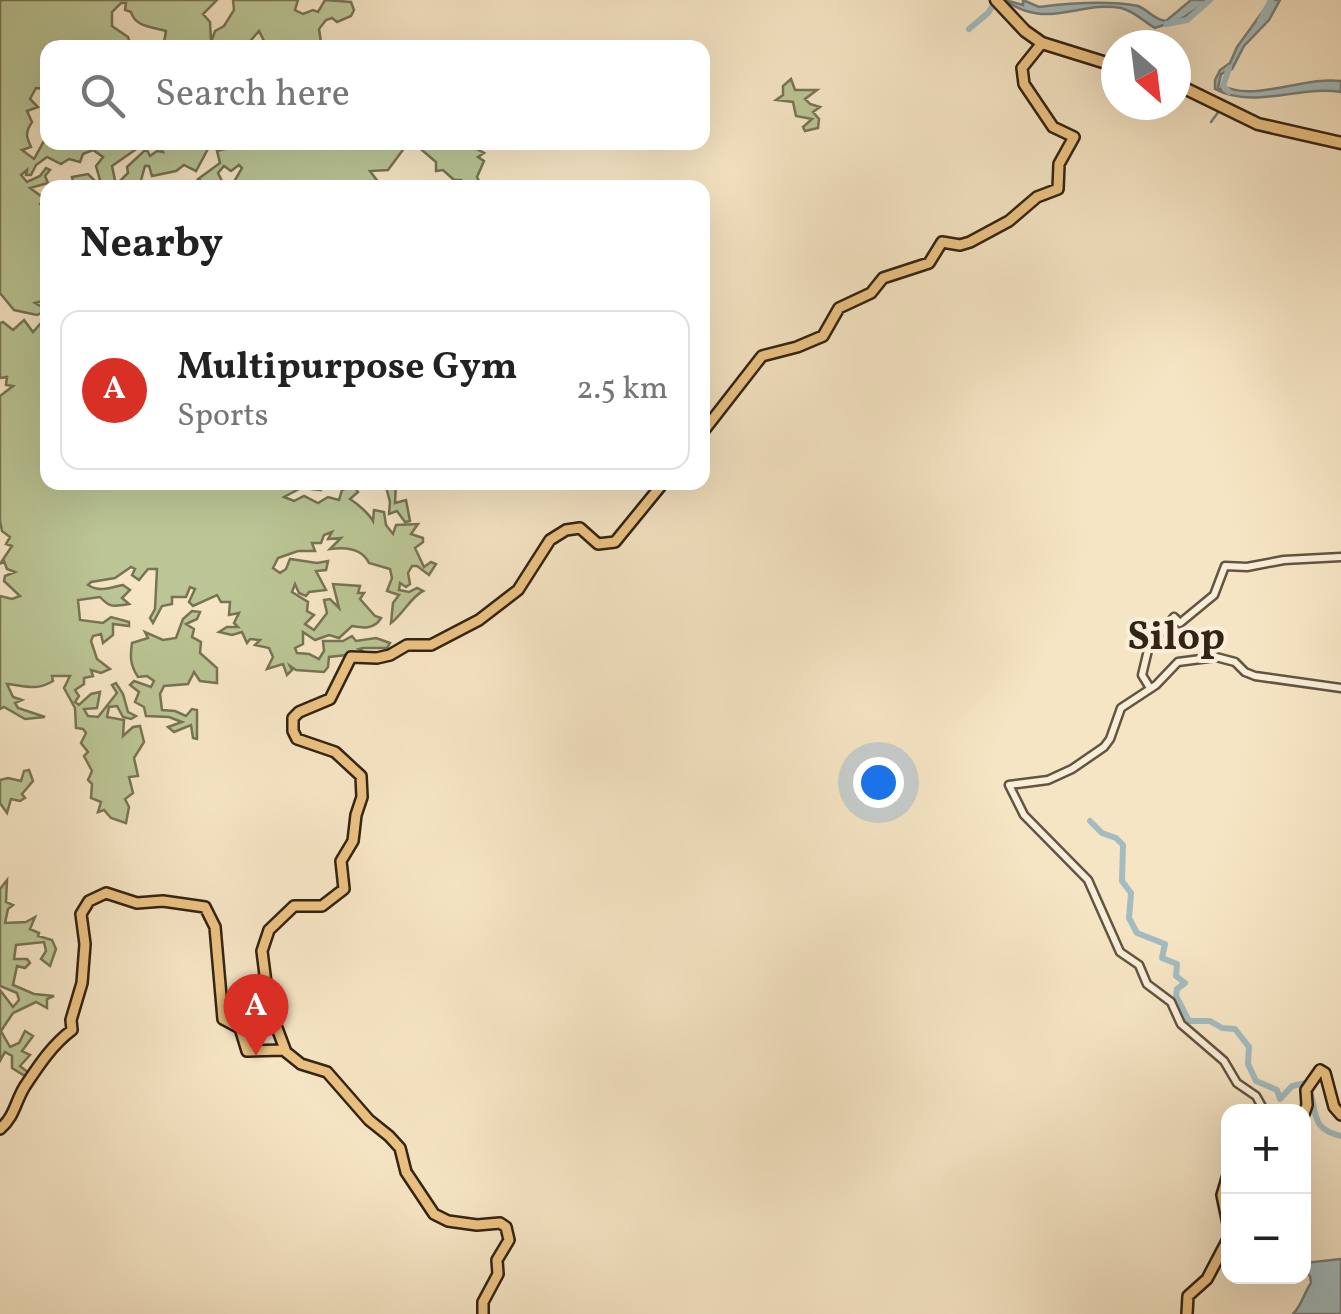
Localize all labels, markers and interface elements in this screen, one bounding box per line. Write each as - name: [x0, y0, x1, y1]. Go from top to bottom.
- north arrow: [1101, 30, 1191, 120]
- search box: [40, 40, 710, 150]
- icon: search: [75, 68, 130, 123]
- text: Search here: [155, 69, 350, 122]
- text: Nearby: [80, 216, 223, 275]
- text: Multipurpose Gym: [177, 342, 517, 395]
- text: A: [103, 368, 126, 412]
- text: 2.5 km: [576, 368, 668, 412]
- text: Sports: [177, 395, 268, 439]
- district label: Silop: [1127, 611, 1225, 667]
- your location: [853, 757, 904, 808]
- pin: A: [224, 974, 288, 1056]
- map controls: [1221, 1104, 1311, 1284]
- button: +: [1221, 1104, 1311, 1194]
- button: −: [1221, 1194, 1311, 1284]

